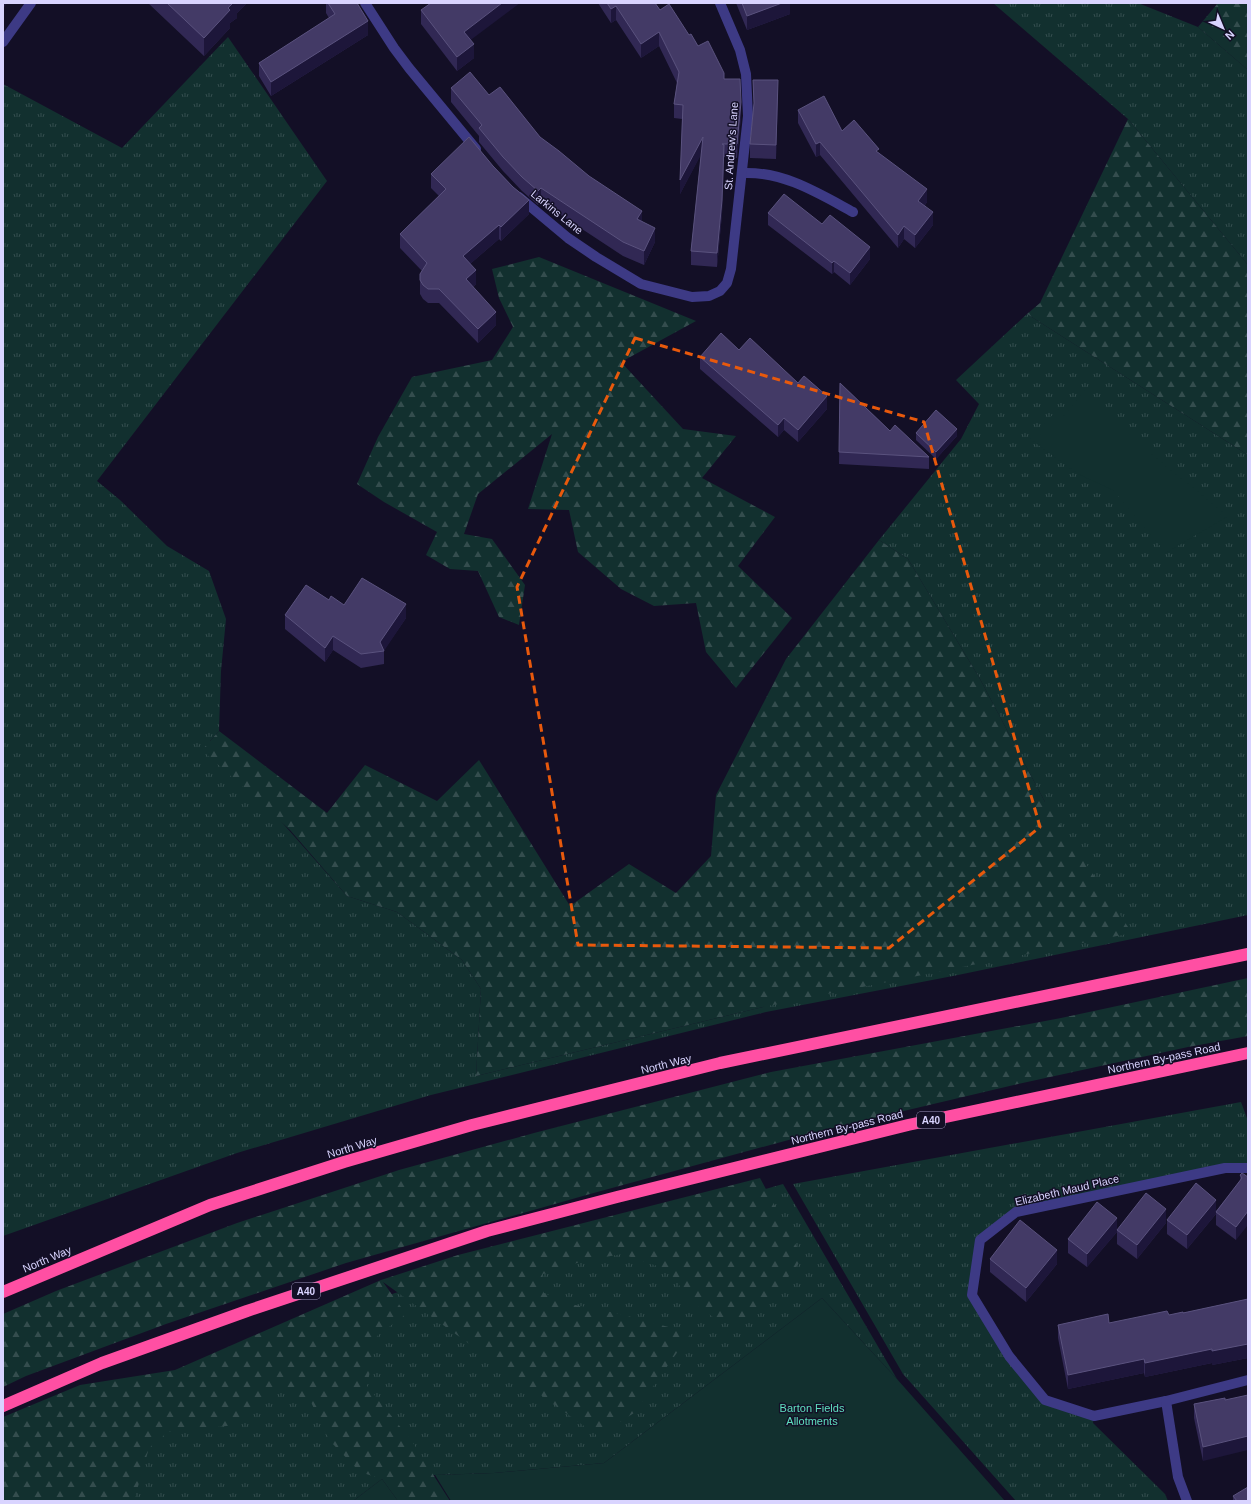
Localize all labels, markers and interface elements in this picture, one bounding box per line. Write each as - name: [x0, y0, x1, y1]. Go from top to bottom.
- north arrow: [1203, 8, 1243, 48]
- text: N: [1223, 28, 1237, 42]
- street label: St. Andrew's Lane: [722, 102, 740, 190]
- street label: Larkins Lane: [529, 188, 585, 236]
- street label: Northern By-pass Road: [1107, 1040, 1221, 1076]
- street label: North Way: [640, 1052, 693, 1076]
- street label: Northern By-pass Road: [790, 1107, 904, 1147]
- road number: A40: [917, 1112, 945, 1128]
- street label: North Way: [326, 1134, 379, 1160]
- street label: Elizabeth Maud Place: [1014, 1172, 1120, 1208]
- street label: North Way: [21, 1243, 74, 1275]
- road number: A40: [292, 1283, 320, 1299]
- park label: Barton Fields Allotments: [780, 1402, 845, 1427]

